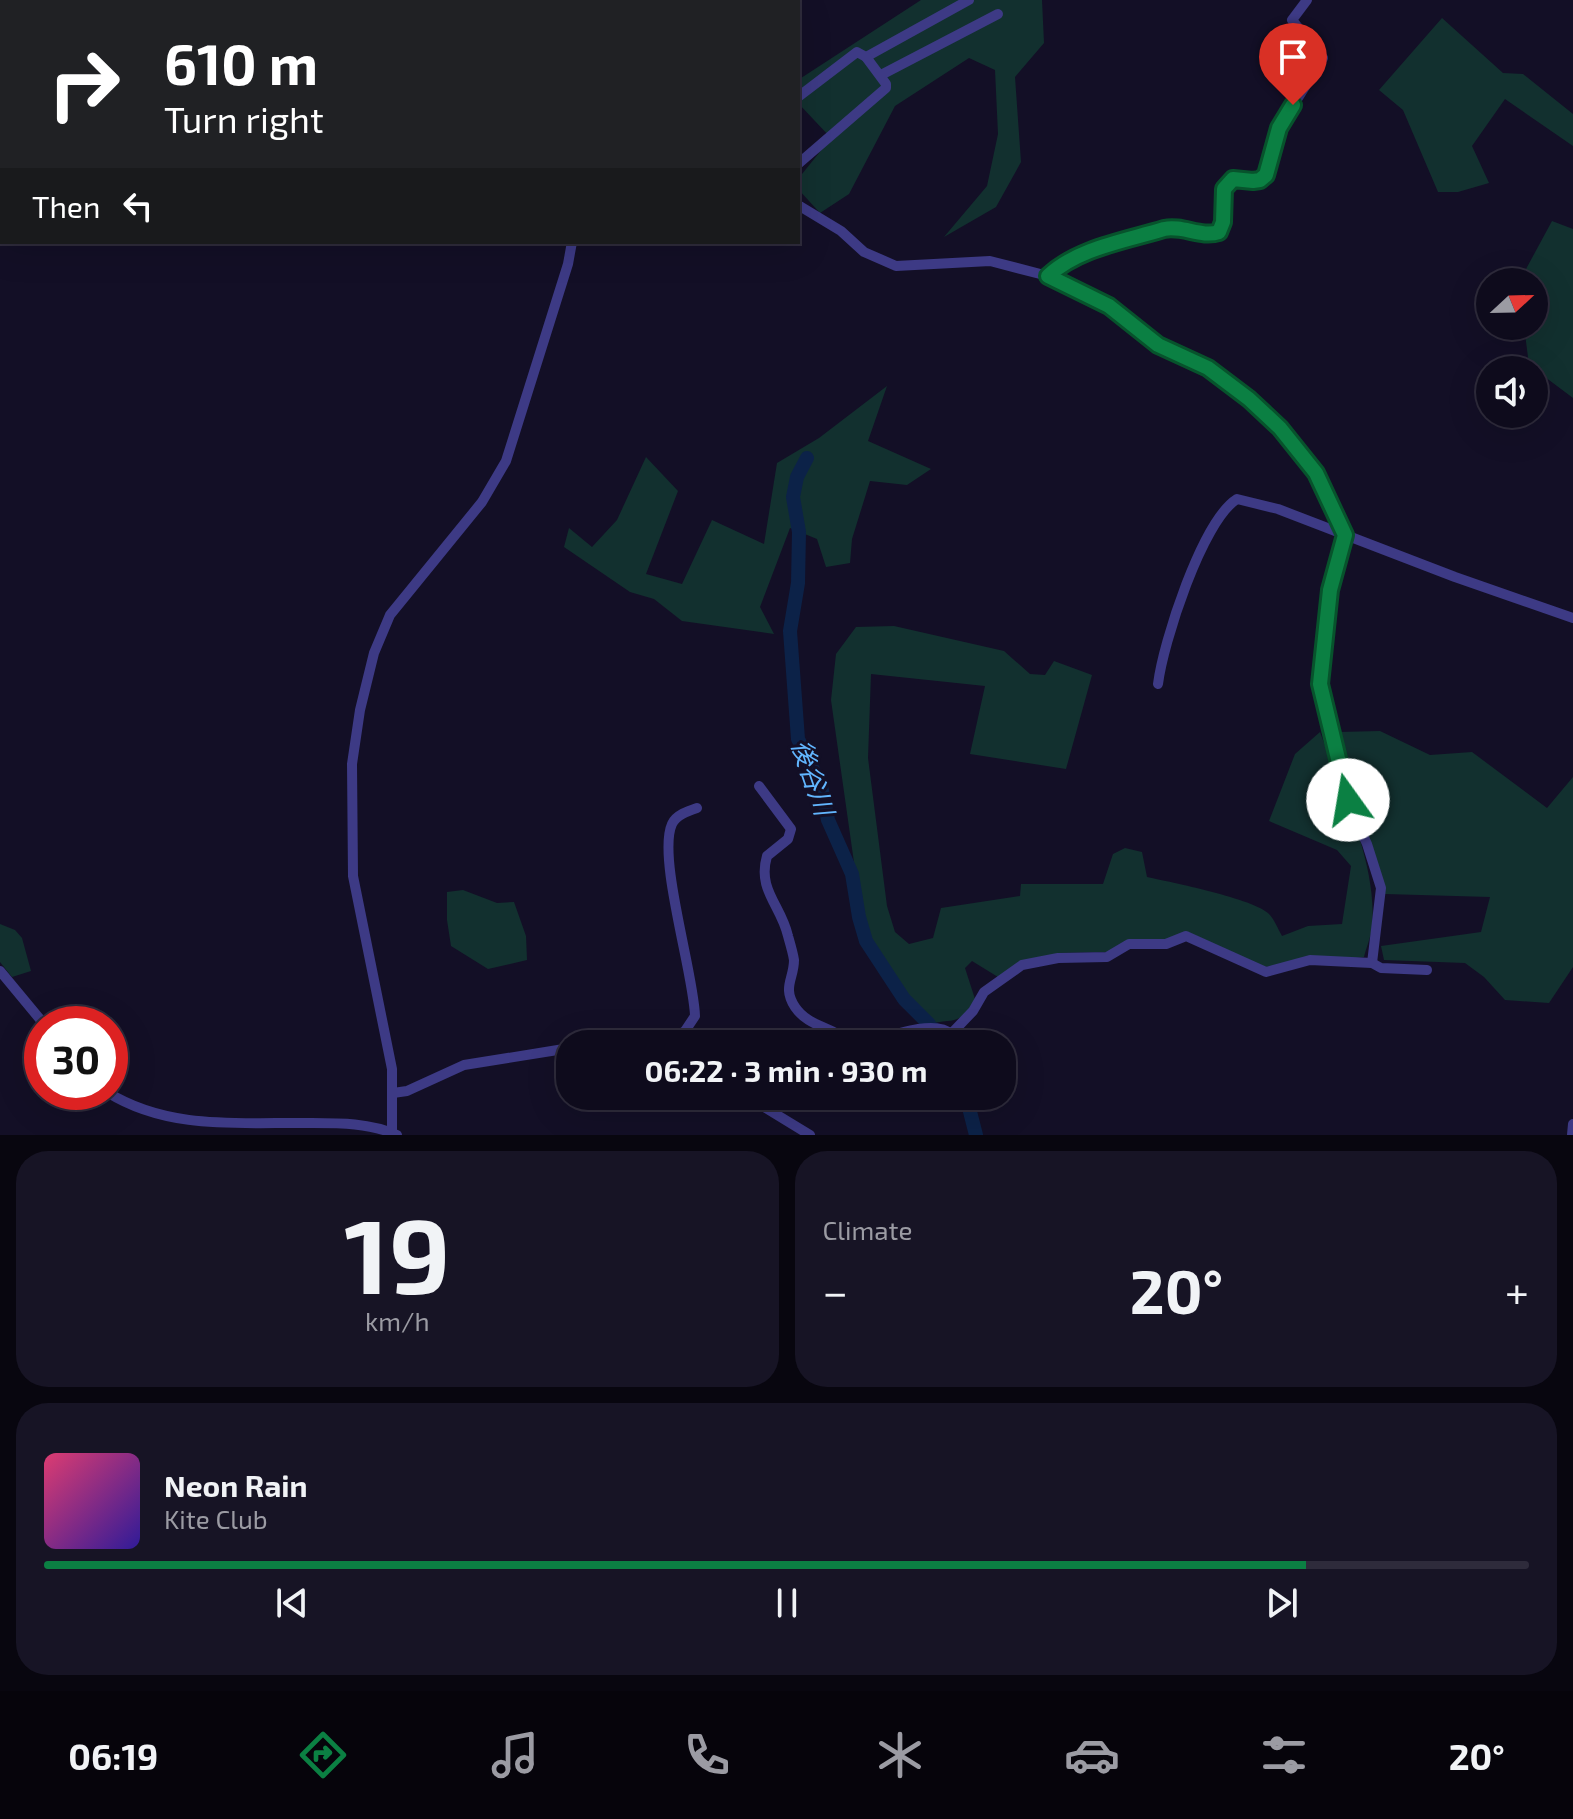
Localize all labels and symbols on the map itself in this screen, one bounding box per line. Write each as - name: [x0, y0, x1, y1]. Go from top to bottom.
- pin: [1259, 23, 1327, 105]
- north arrow: [1476, 268, 1548, 340]
- water label: 後谷川: [787, 735, 842, 822]
- position arrow: [1306, 758, 1390, 842]
- speed limit sign: 30: [24, 1006, 128, 1110]

